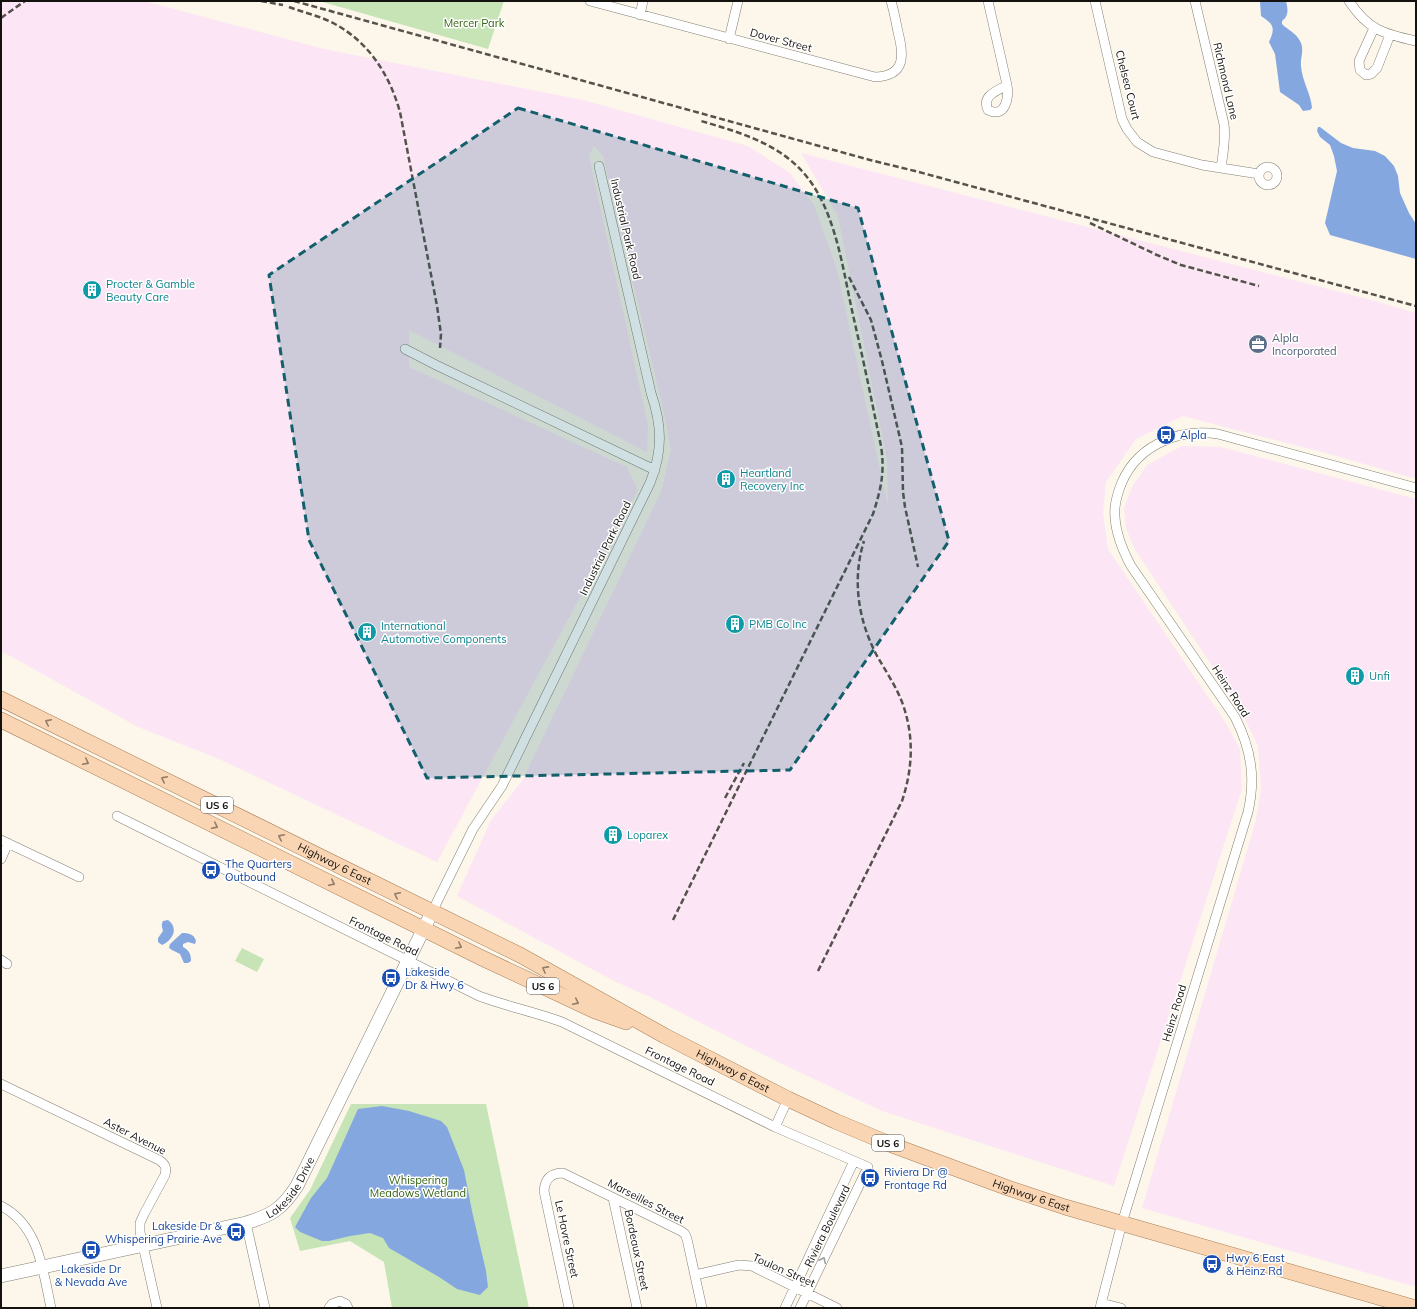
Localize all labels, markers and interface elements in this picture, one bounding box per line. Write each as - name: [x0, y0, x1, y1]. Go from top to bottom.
- park label: Mercer Park: [444, 16, 505, 30]
- street label: Dover Street: [749, 25, 814, 55]
- street label: Richmond Lane: [1210, 41, 1242, 121]
- street label: Chelsea Court: [1113, 49, 1143, 121]
- street label: Industrial Park Road: [608, 177, 644, 281]
- place label: Procter & Gamble Beauty Care: [106, 277, 195, 304]
- building icon: Procter & Gamble Beauty Care: [81, 279, 103, 301]
- place label: Alpla Incorporated: [1272, 331, 1337, 358]
- office icon: Alpla Incorporated: [1247, 333, 1269, 355]
- bus stop icon: Alpla: [1155, 424, 1177, 446]
- place label: Alpla: [1180, 428, 1207, 442]
- place label: Heartland Recovery Inc: [740, 466, 805, 493]
- building icon: Heartland Recovery Inc: [715, 468, 737, 490]
- street label: Industrial Park Road: [576, 499, 634, 597]
- building icon: PMB Co Inc: [724, 613, 746, 635]
- place label: PMB Co Inc: [749, 617, 808, 631]
- place label: International Automotive Components: [381, 619, 507, 646]
- building icon: International Automotive Components: [356, 621, 378, 643]
- street label: Heinz Road: [1209, 662, 1253, 720]
- building icon: Unfi: [1344, 665, 1366, 687]
- place label: Unfi: [1369, 669, 1390, 683]
- one-way arrow: [44, 719, 52, 727]
- one-way arrow: [82, 757, 90, 765]
- one-way arrow: [161, 776, 168, 784]
- road number: US 6: [201, 797, 233, 813]
- one-way arrow: [211, 821, 219, 829]
- building icon: Loparex: [602, 824, 624, 846]
- place label: Loparex: [627, 828, 668, 842]
- one-way arrow: [277, 834, 285, 842]
- street label: Highway 6 East: [295, 839, 374, 888]
- place label: The Quarters Outbound: [225, 857, 292, 884]
- bus stop icon: The Quarters Outbound: [200, 859, 222, 881]
- one-way arrow: [328, 878, 335, 886]
- one-way arrow: [394, 892, 401, 899]
- street label: Frontage Road: [347, 913, 421, 959]
- one-way arrow: [455, 941, 462, 949]
- place label: Lakeside Dr & Hwy 6: [405, 965, 464, 992]
- one-way arrow: [542, 966, 549, 974]
- bus stop icon: Lakeside Dr & Hwy 6: [380, 967, 402, 989]
- road number: US 6: [527, 978, 559, 994]
- street label: Heinz Road: [1159, 983, 1189, 1043]
- one-way arrow: [572, 997, 580, 1005]
- street label: Frontage Road: [643, 1043, 717, 1089]
- street label: Highway 6 East: [694, 1046, 772, 1095]
- street label: Aster Avenue: [101, 1114, 169, 1158]
- road number: US 6: [872, 1135, 904, 1151]
- street label: Lakeside Drive: [264, 1155, 317, 1222]
- place label: Riviera Dr @ Frontage Rd: [884, 1165, 948, 1192]
- bus stop icon: Riviera Dr @ Frontage Rd: [859, 1167, 881, 1189]
- park label: Whispering Meadows Wetland: [370, 1173, 466, 1200]
- street label: Marseilles Street: [605, 1176, 687, 1226]
- street label: Highway 6 East: [991, 1176, 1072, 1215]
- street label: Riviera Boulevard: [801, 1183, 853, 1269]
- street label: Le Havre Street: [552, 1199, 582, 1279]
- street label: Bordeaux Street: [622, 1208, 652, 1292]
- place label: Lakeside Dr & Whispering Prairie Ave: [105, 1219, 223, 1246]
- bus stop icon: Lakeside Dr & Whispering Prairie Ave: [225, 1221, 247, 1243]
- bus stop icon: Lakeside Dr & Nevada Ave: [80, 1239, 102, 1261]
- street label: Toulon Street: [751, 1250, 818, 1290]
- place label: Hwy 6 East & Heinz Rd: [1226, 1251, 1285, 1278]
- bus stop icon: Hwy 6 East & Heinz Rd: [1201, 1253, 1223, 1275]
- one-way arrow: [818, 1257, 826, 1265]
- place label: Lakeside Dr & Nevada Ave: [55, 1262, 127, 1289]

